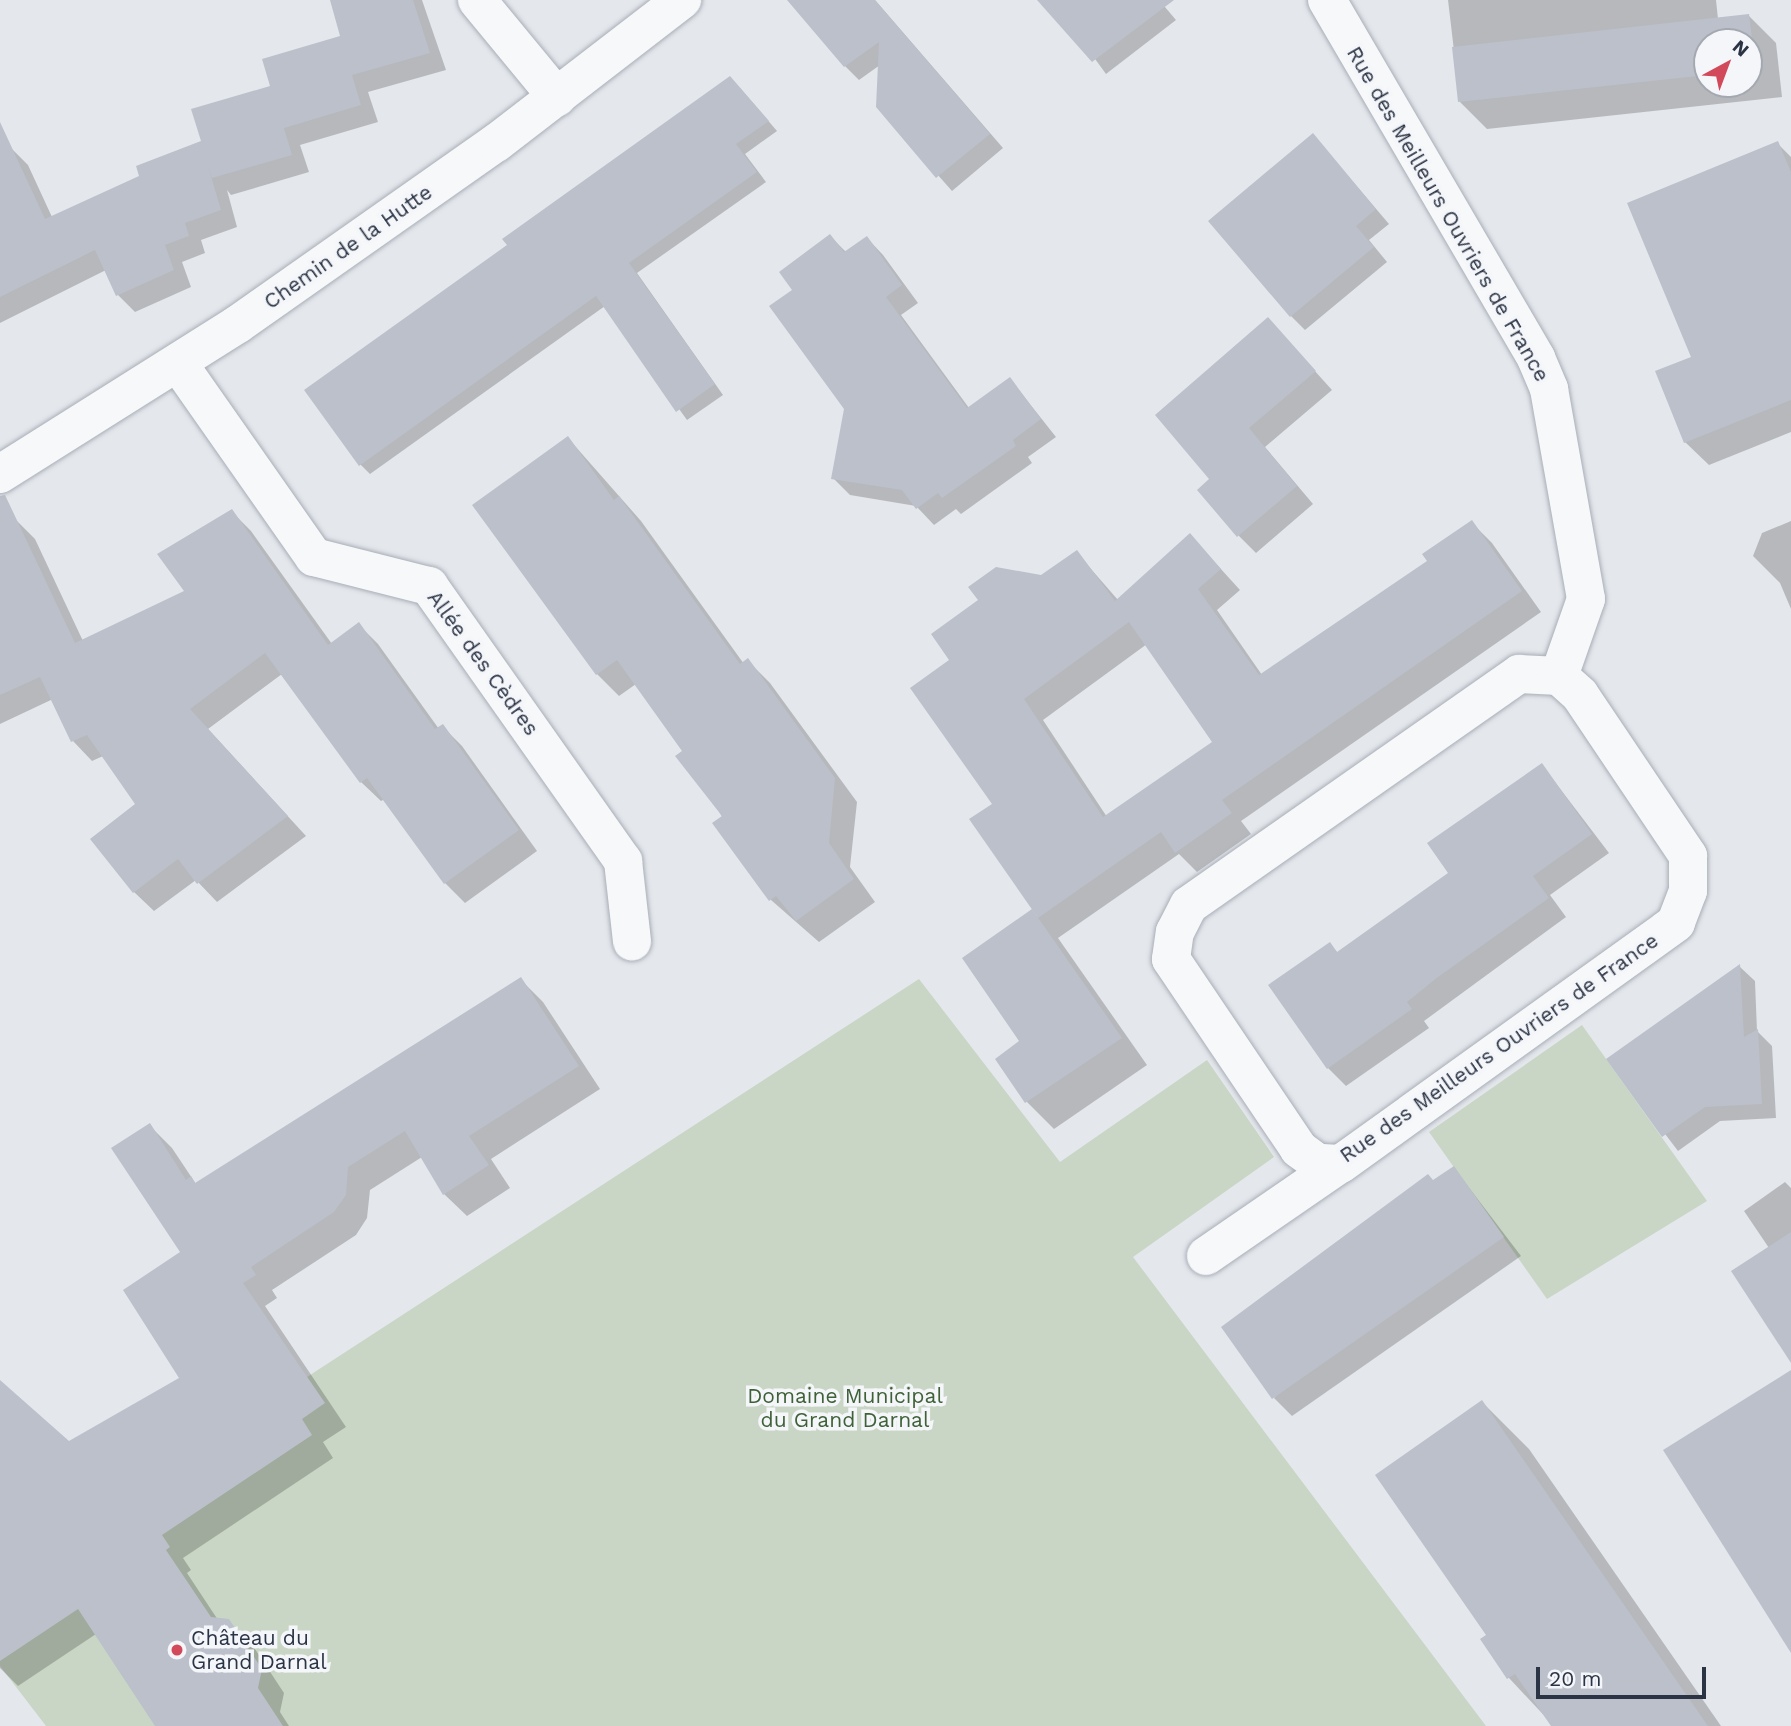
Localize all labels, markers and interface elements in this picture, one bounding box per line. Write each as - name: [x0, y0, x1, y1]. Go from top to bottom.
- north arrow: [1693, 28, 1763, 98]
- text: N: [1728, 35, 1754, 62]
- street label: Rue des Meilleurs Ouvriers de France: [1341, 42, 1555, 386]
- street label: Chemin de la Hutte: [259, 179, 437, 315]
- street label: Allée des Cèdres: [422, 586, 544, 740]
- street label: Rue des Meilleurs Ouvriers de France: [1335, 928, 1663, 1168]
- park label: Domaine Municipal du Grand Darnal: [747, 1383, 943, 1433]
- place label: Château du Grand Darnal: [191, 1625, 327, 1675]
- marker: Château du Grand Darnal: [169, 1642, 185, 1658]
- scale bar: [1539, 1652, 1709, 1696]
- text: 20 m: [1549, 1666, 1601, 1691]

